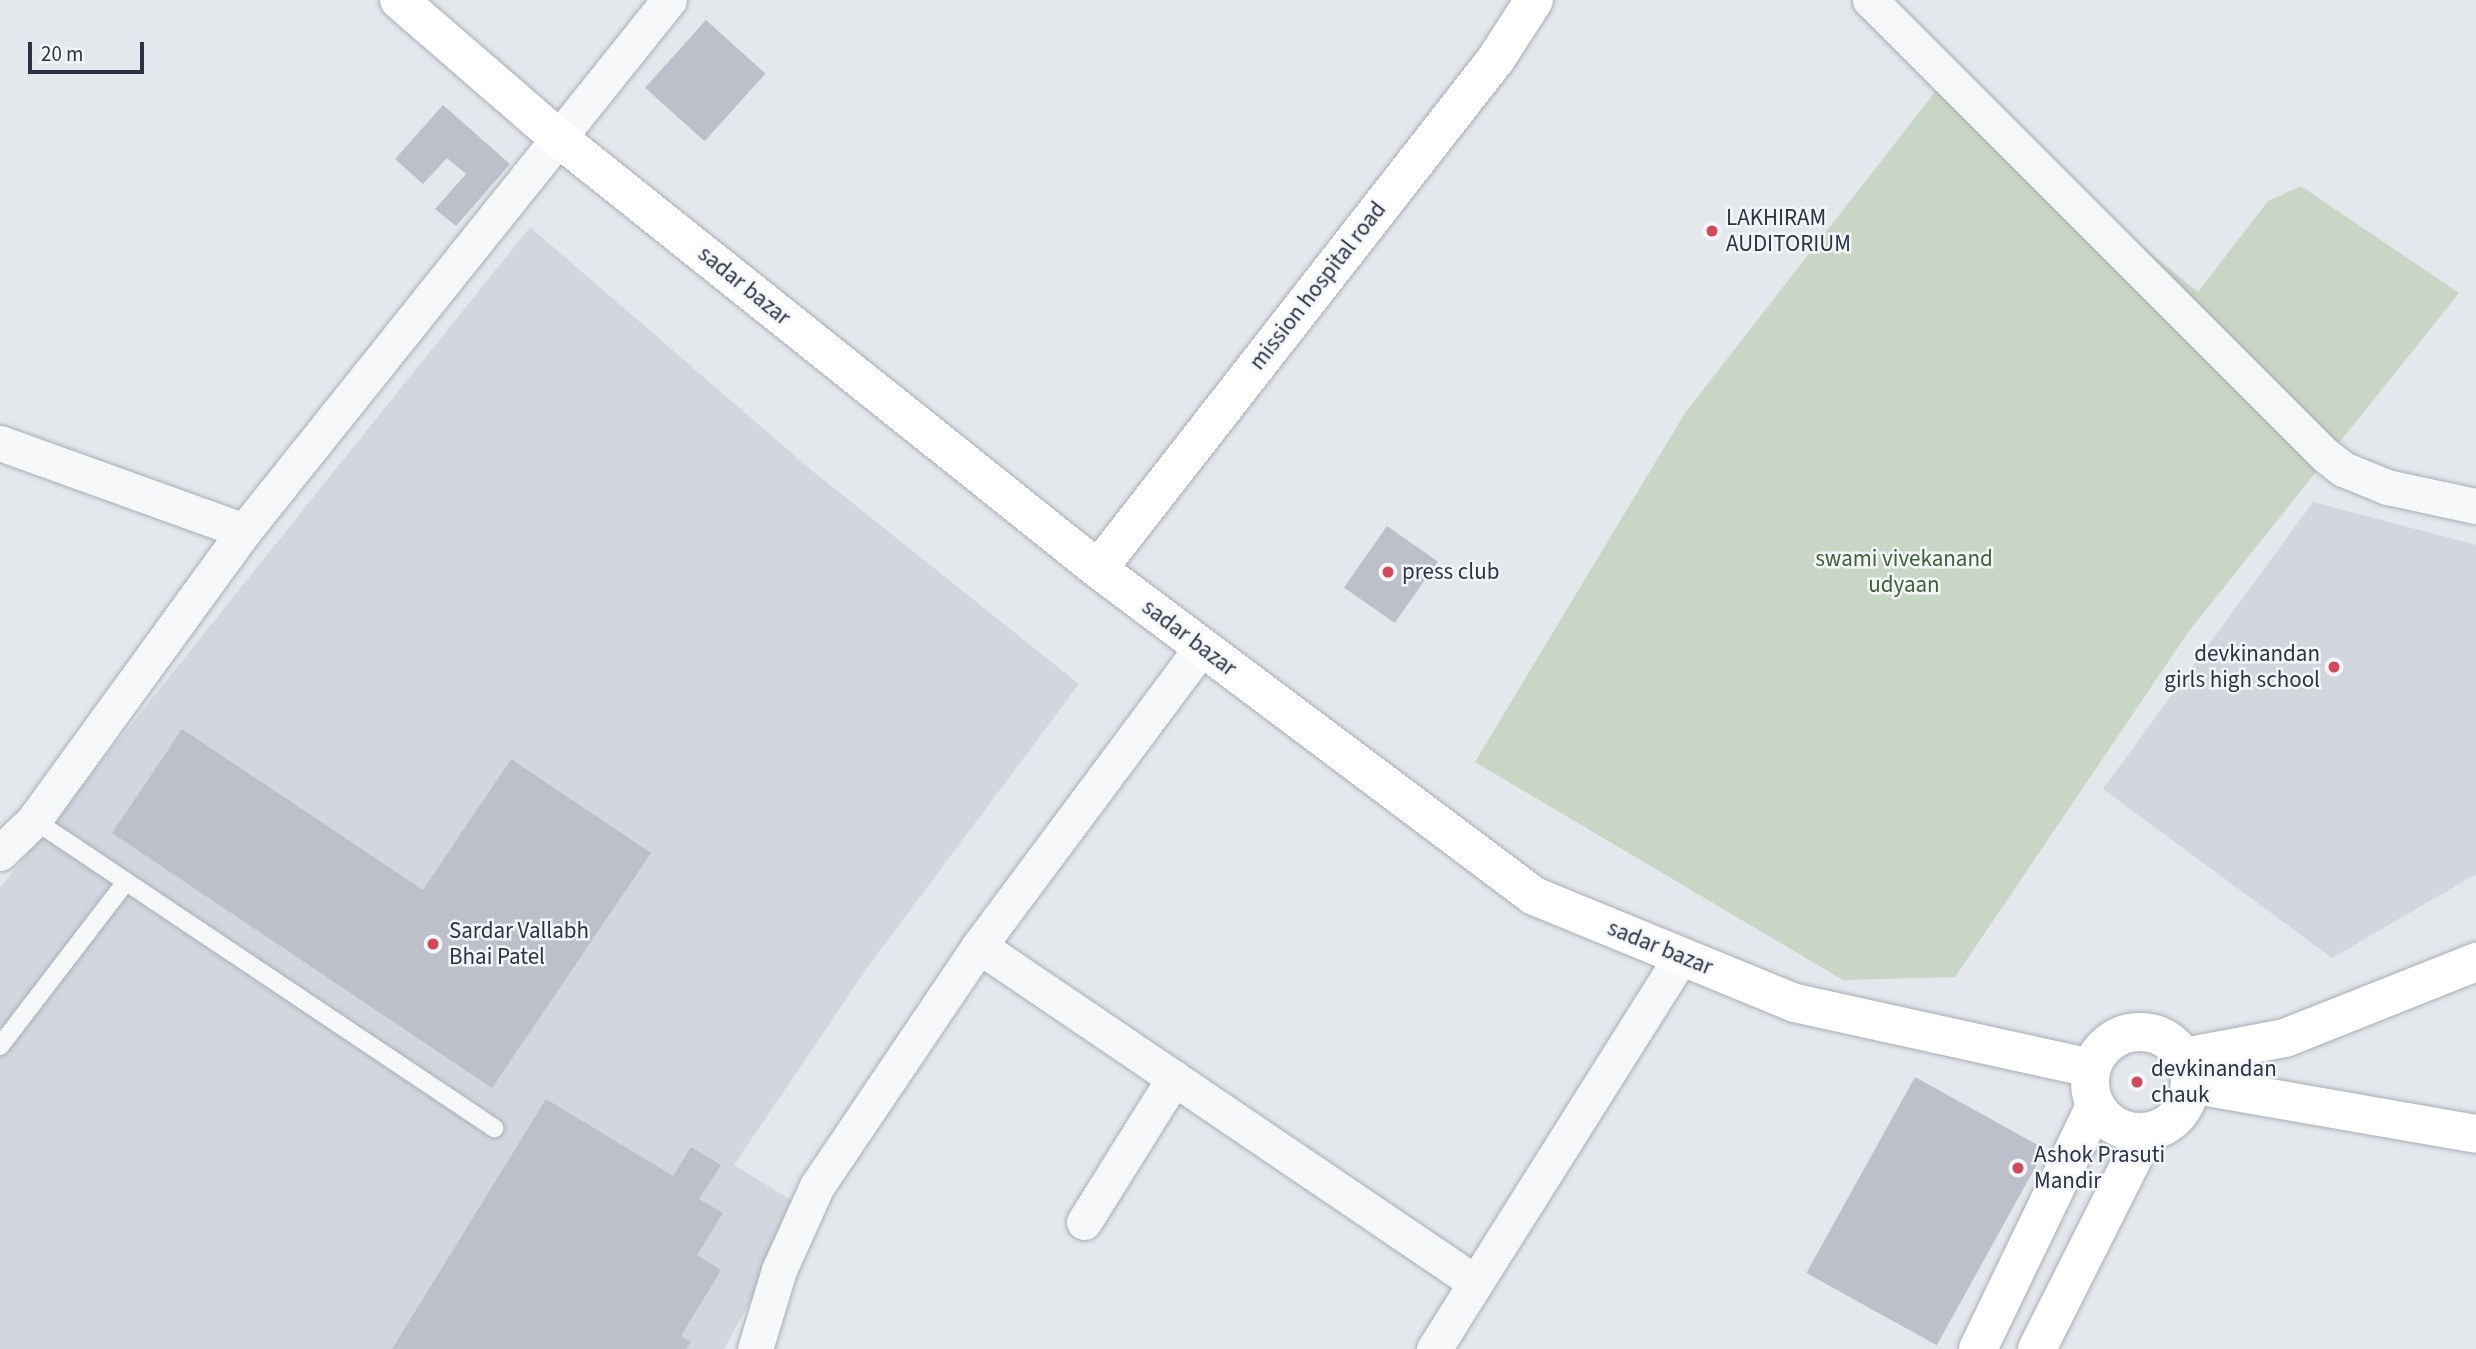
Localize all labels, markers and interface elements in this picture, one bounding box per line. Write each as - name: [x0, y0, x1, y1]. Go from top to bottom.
- scale bar: [32, 28, 147, 72]
- text: 20 m: [41, 39, 83, 69]
- street label: mission hospital road: [1244, 196, 1392, 376]
- place label: LAKHIRAM AUDITORIUM: [1726, 204, 1851, 258]
- marker: LAKHIRAM AUDITORIUM: [1704, 223, 1720, 239]
- street label: sadar bazar: [692, 240, 796, 332]
- park label: swami vivekanand udyaan: [1815, 545, 1993, 599]
- place label: press club: [1402, 558, 1499, 586]
- marker: press club: [1380, 564, 1396, 580]
- street label: sadar bazar: [1136, 594, 1242, 682]
- place label: devkinandan girls high school: [2164, 640, 2320, 694]
- marker: devkinandan girls high school: [2326, 659, 2342, 675]
- street label: sadar bazar: [1603, 914, 1717, 982]
- place label: Sardar Vallabh Bhai Patel: [449, 917, 589, 971]
- marker: Sardar Vallabh Bhai Patel: [423, 934, 443, 954]
- place label: devkinandan chauk: [2151, 1055, 2277, 1109]
- marker: devkinandan chauk: [2129, 1074, 2145, 1090]
- place label: Ashok Prasuti Mandir: [2034, 1141, 2165, 1195]
- marker: Ashok Prasuti Mandir: [2008, 1158, 2028, 1178]

